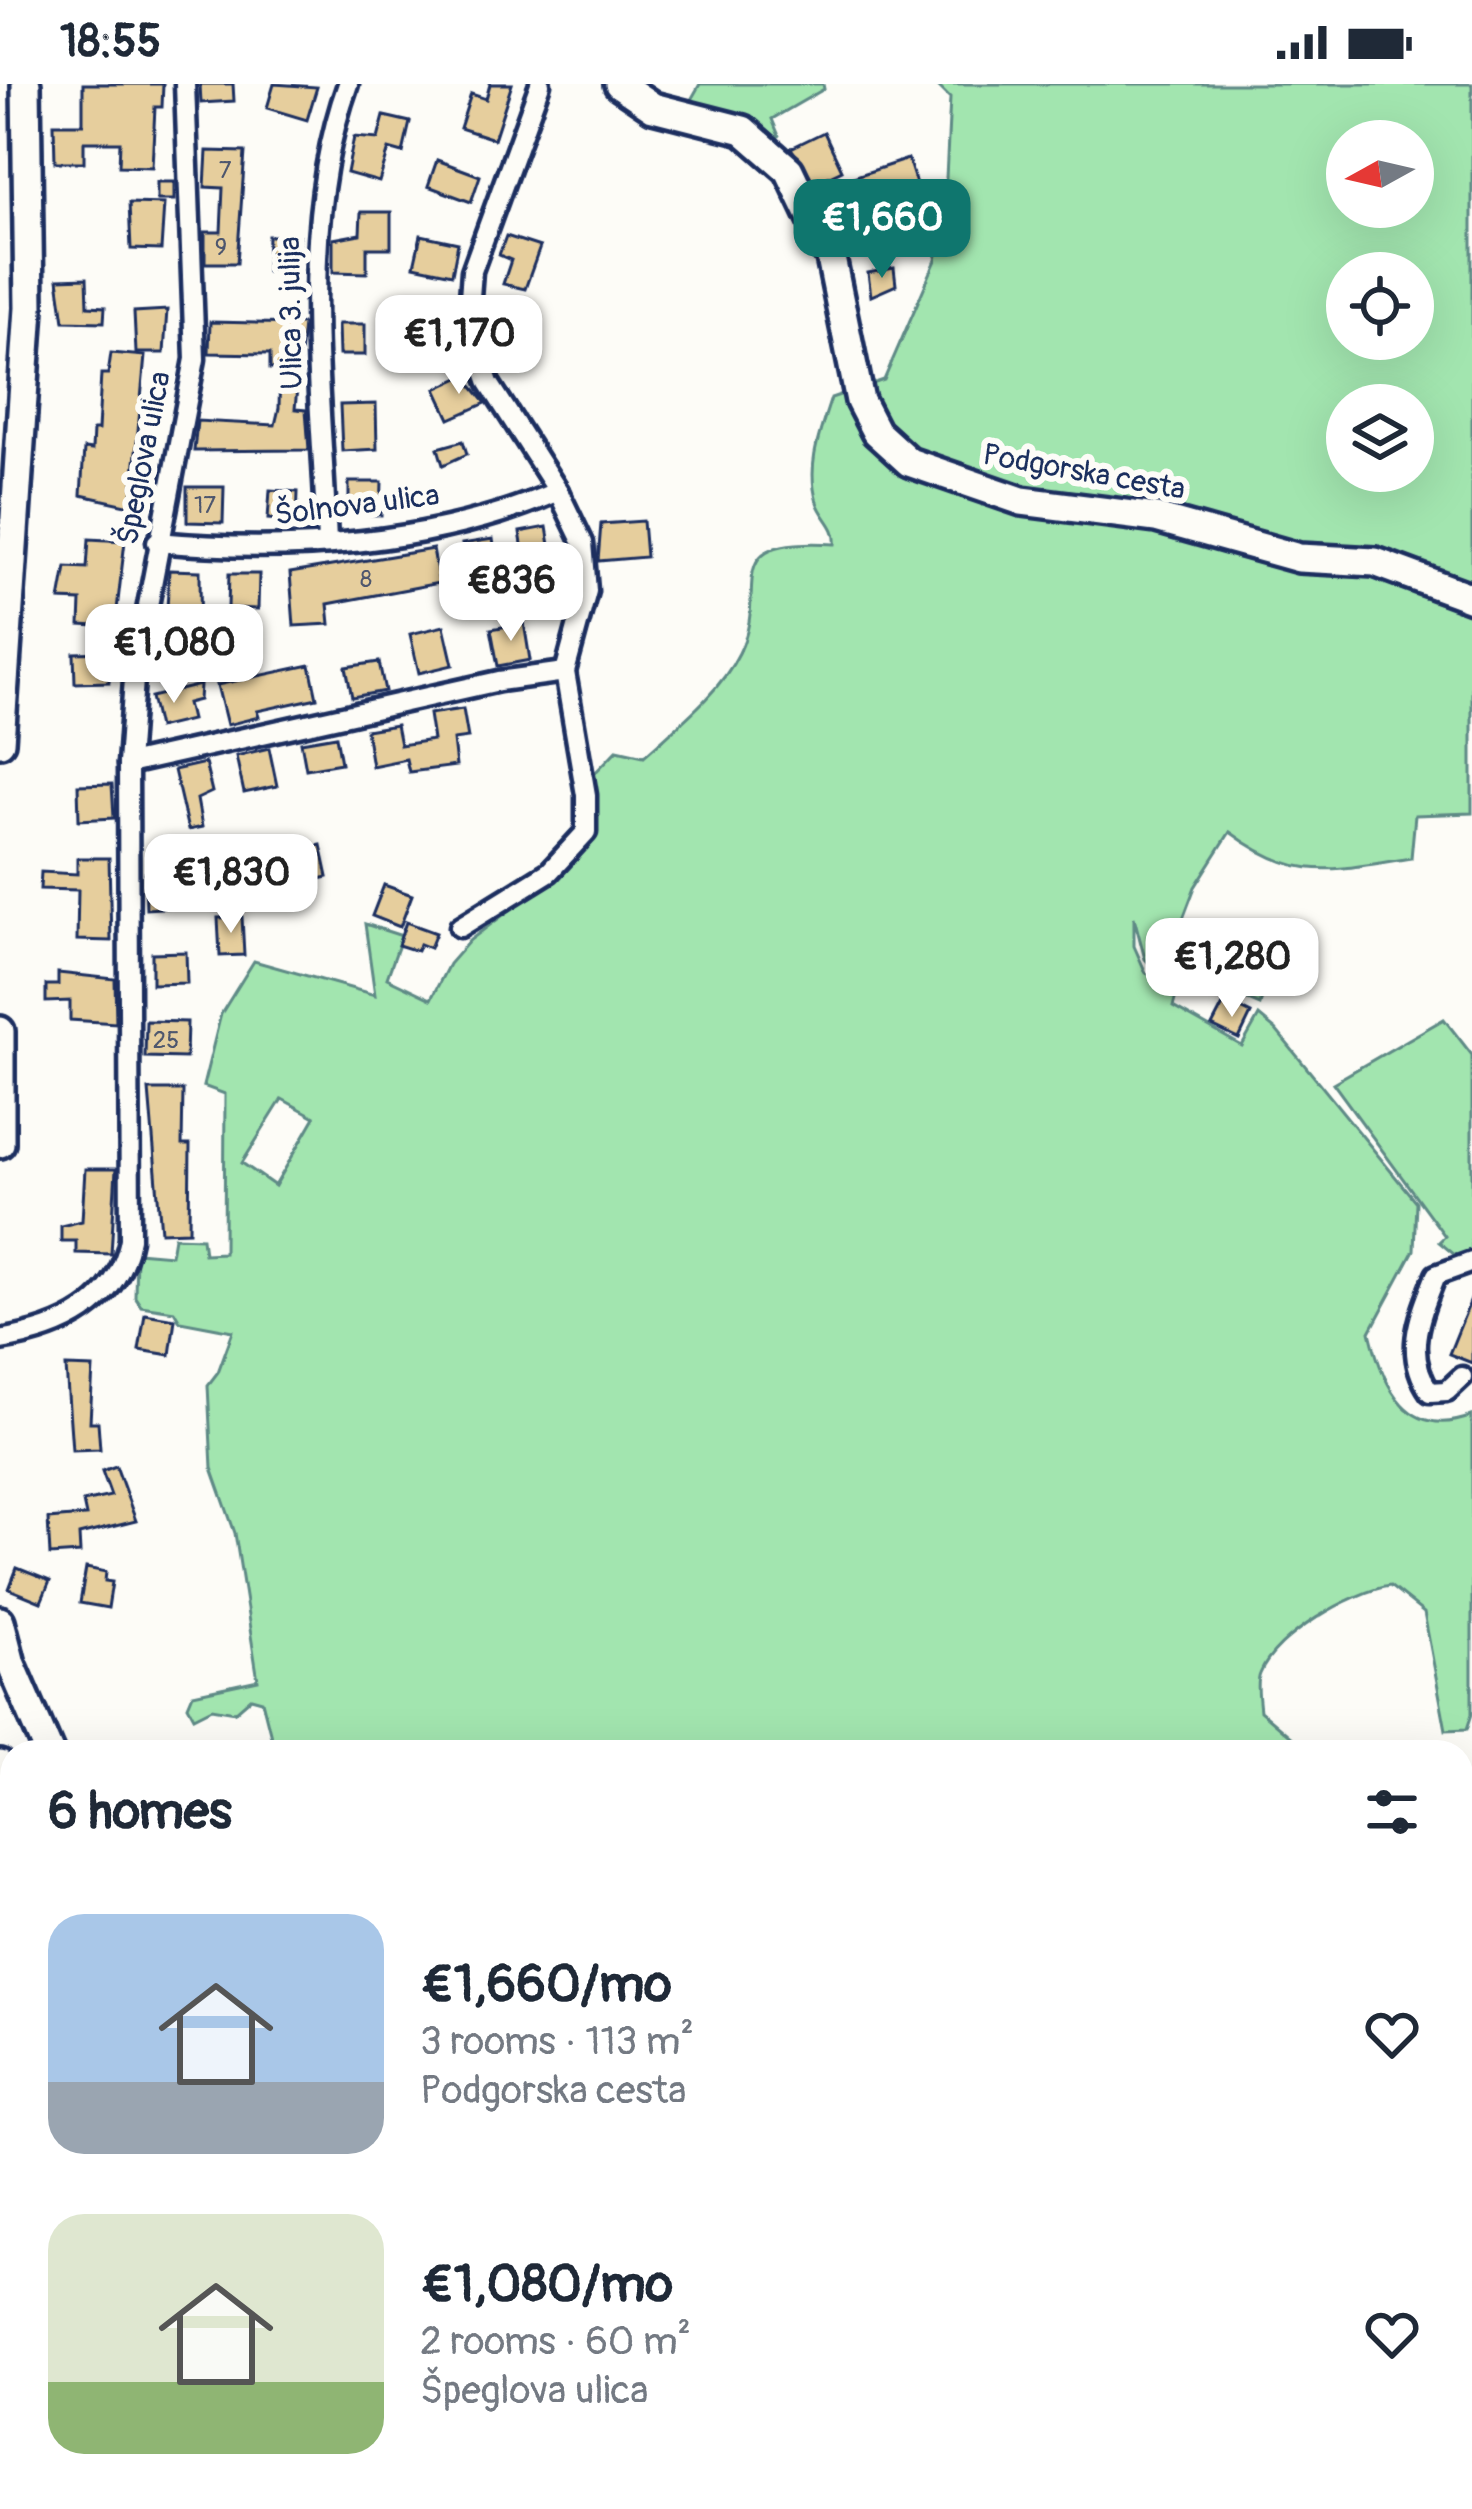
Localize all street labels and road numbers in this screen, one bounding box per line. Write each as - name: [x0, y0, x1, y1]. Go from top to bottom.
- street label: Ulica 3. julija: [271, 236, 311, 390]
- street label: Špeglova ulica: [109, 368, 179, 548]
- street label: Podgorska cesta: [980, 436, 1188, 508]
- street label: Šolnova ulica: [273, 477, 441, 533]

